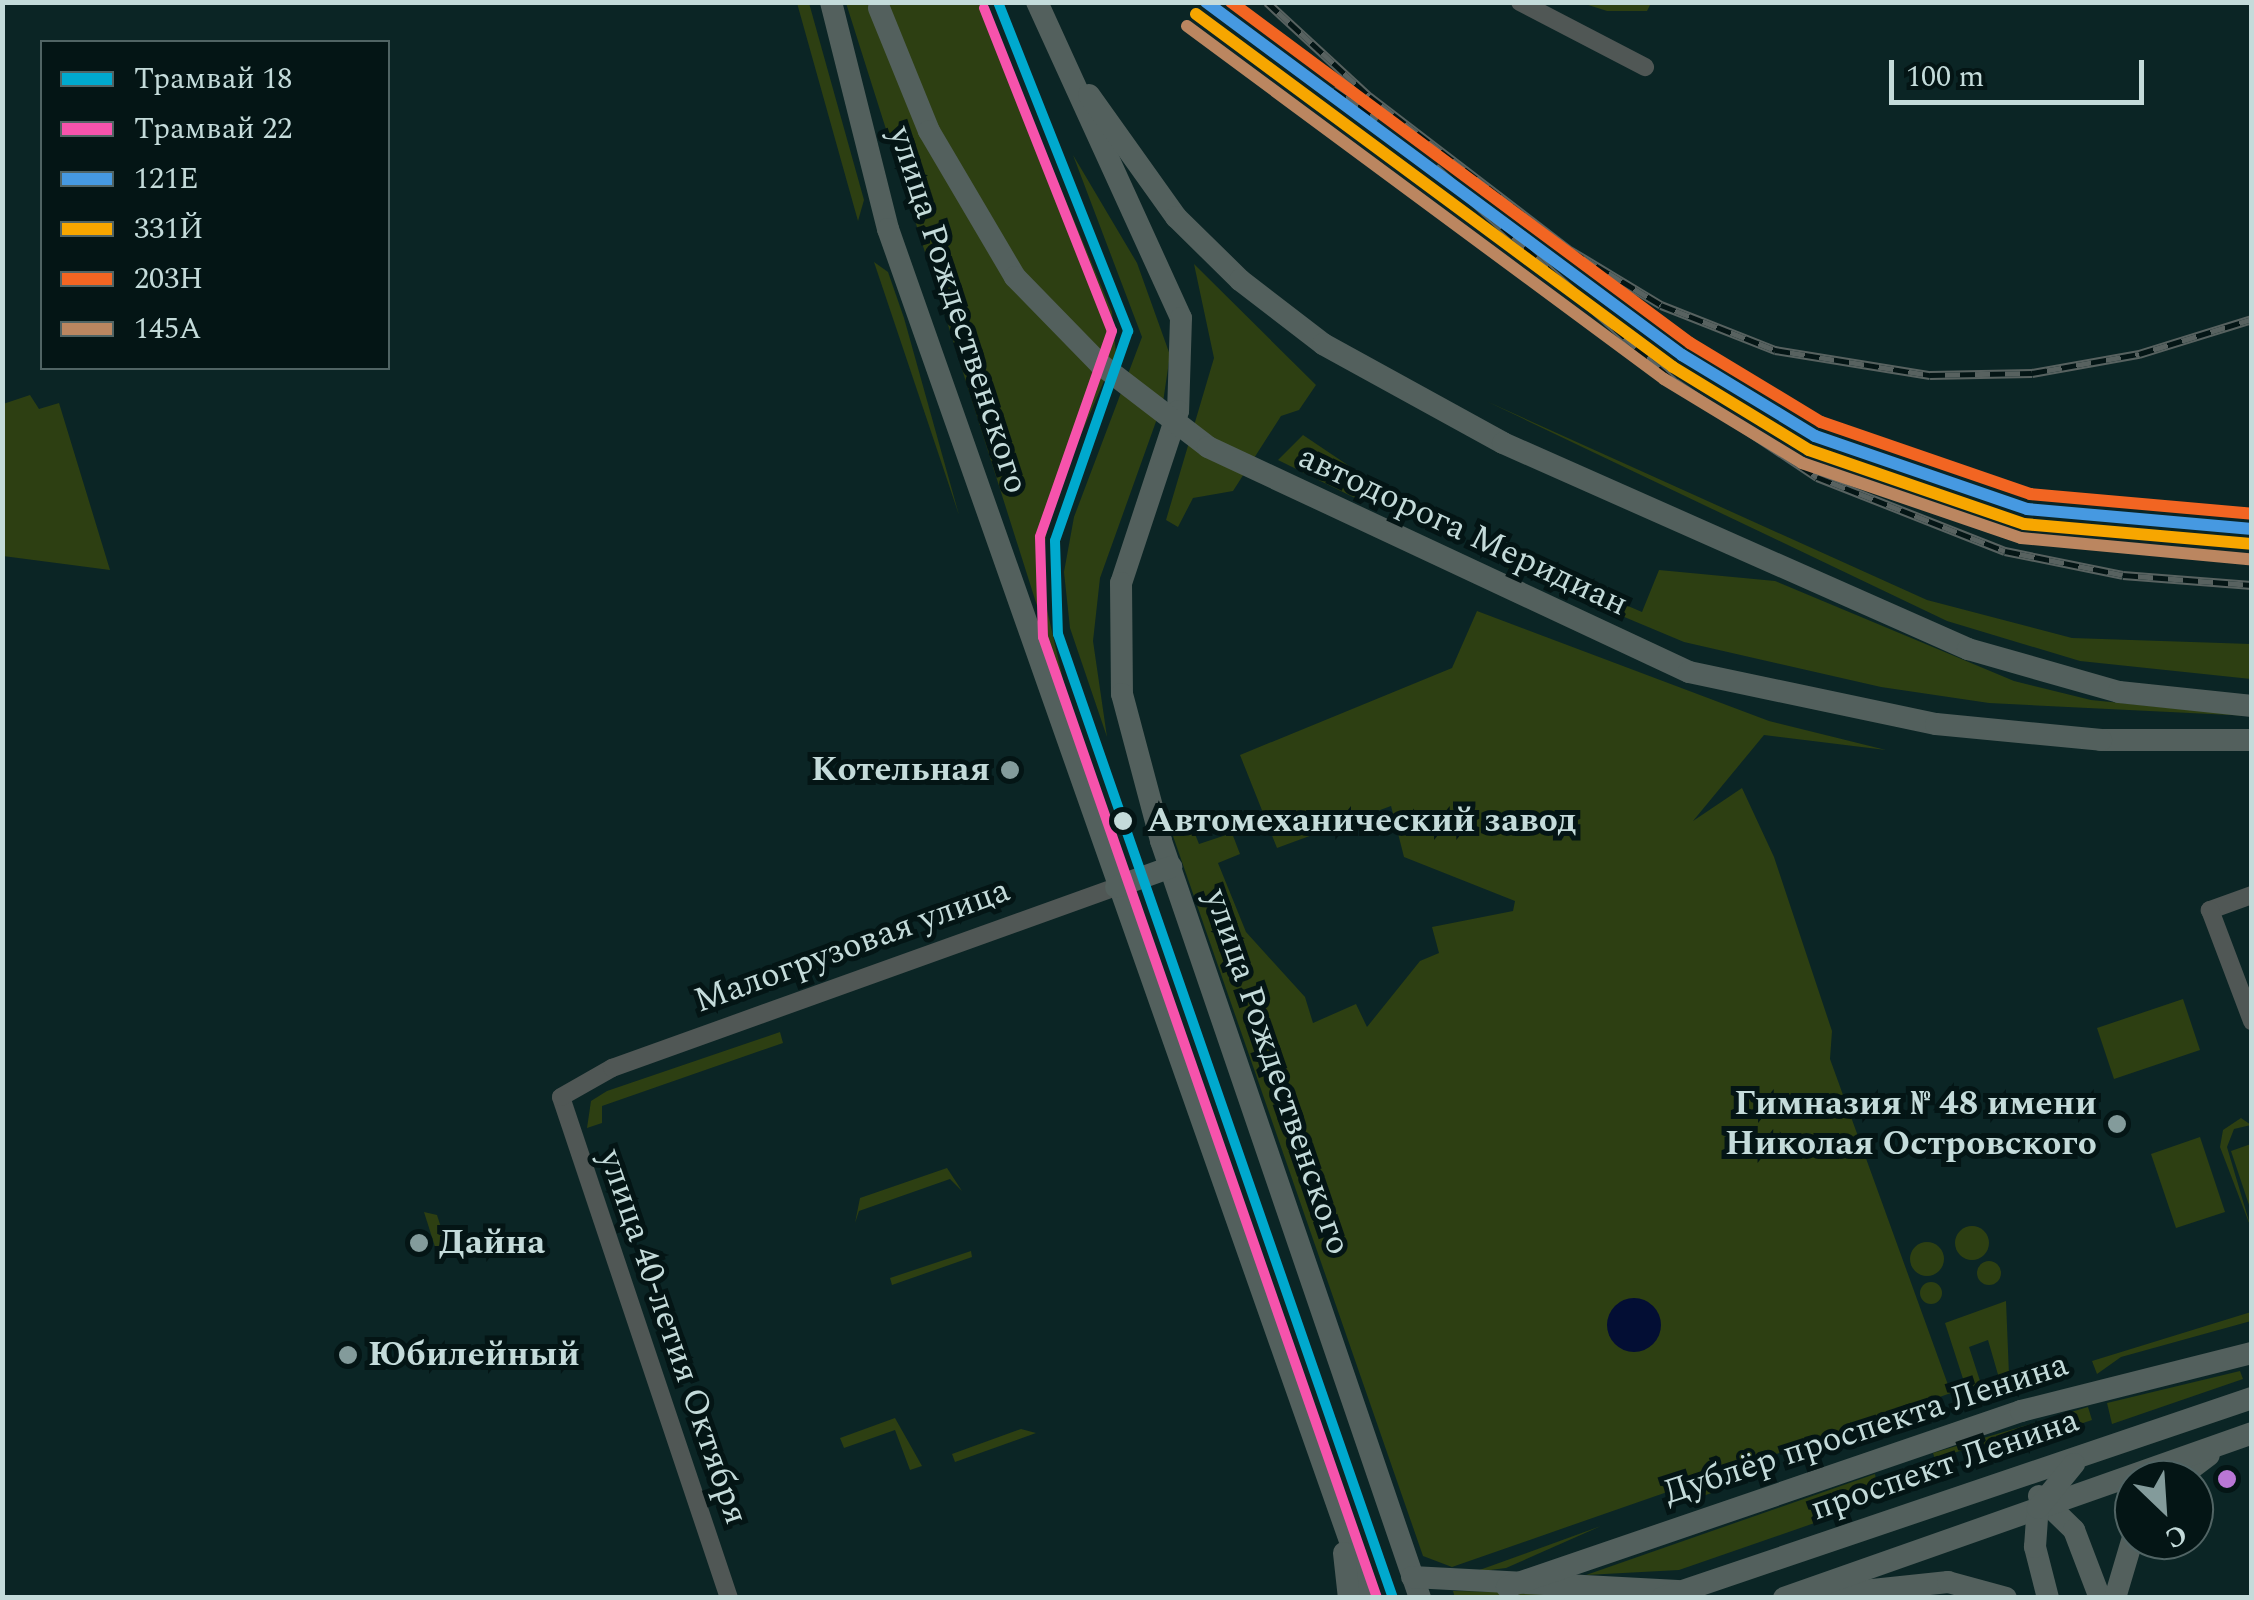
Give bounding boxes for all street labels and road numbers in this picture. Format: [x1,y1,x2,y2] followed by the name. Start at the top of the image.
[879,121,1037,499] street label: улица Рождественского
[1292,436,1634,626] street label: автодорога Меридиан
[688,869,1016,1023] street label: Малогрузовая улица
[1195,884,1359,1260] street label: улица Рождественского
[589,1144,757,1530] street label: улица 40-летия Октября
[1658,1344,2074,1514] street label: Дублёр проспекта Ленина
[1805,1399,2085,1531] street label: проспект Ленина

